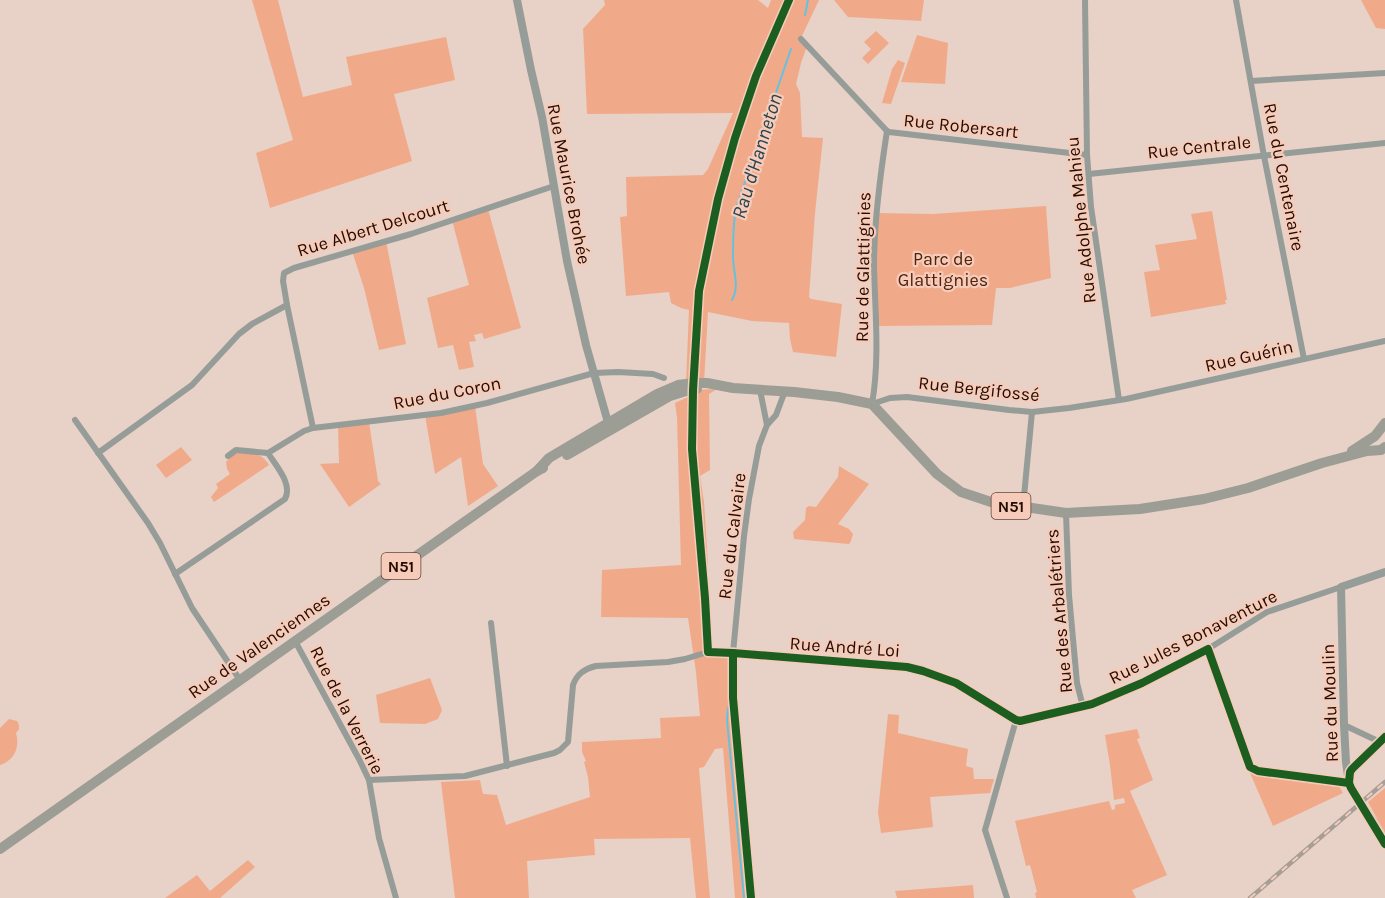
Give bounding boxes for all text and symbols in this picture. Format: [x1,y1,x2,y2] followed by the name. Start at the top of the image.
[727,90,787,222] water label: Rau d'Hanneton
[1259,101,1309,253] street label: Rue du Centenaire
[543,102,595,266] street label: Rue Maurice Brohée
[902,109,1020,143] street label: Rue Robersart
[1146,131,1252,163] street label: Rue Centrale
[1061,135,1101,305] street label: Rue Adolphe Mahieu
[851,192,875,342] street label: Rue de Glattignies
[294,194,452,262] street label: Rue Albert Delcourt
[898,248,988,291] park label: Parc de Glattignies
[1203,335,1295,377] street label: Rue Guérin
[391,372,503,414] street label: Rue du Coron
[917,372,1041,406] street label: Rue Bergifossé
[713,471,751,601] street label: Rue du Calvaire
[992,493,1030,519] road number: N51
[1041,528,1077,694] street label: Rue des Arbalétriers
[382,553,420,579] road number: N51
[1105,585,1281,689] street label: Rue Jules Bonaventure
[184,589,334,703] street label: Rue de Valenciennes
[789,632,901,662] street label: Rue André Loi
[305,642,389,778] street label: Rue de la Verrerie
[1317,643,1343,763] street label: Rue du Moulin

